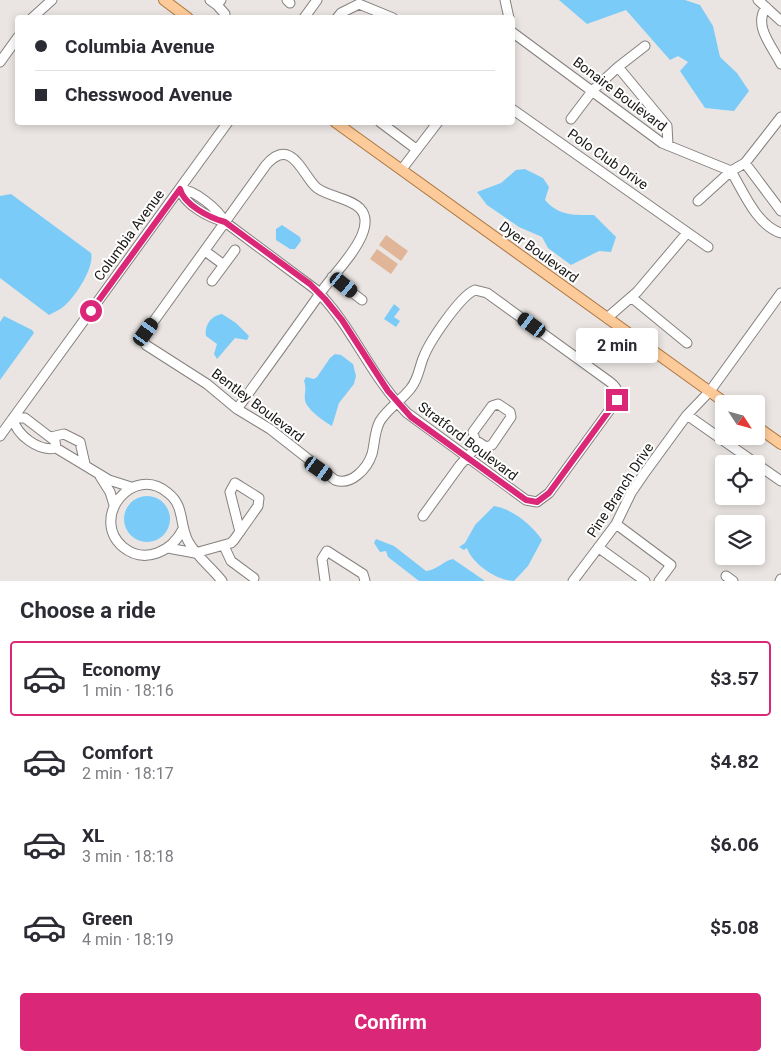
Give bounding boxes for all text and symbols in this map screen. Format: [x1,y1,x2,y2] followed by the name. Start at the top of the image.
[65,35,215,58] text: Columbia Avenue
[570,54,670,134] street label: Bonaire Boulevard
[65,83,232,106] text: Chesswood Avenue
[565,125,651,193] street label: Polo Club Drive
[91,186,167,284] street label: Columbia Avenue
[497,218,581,286] street label: Dyer Boulevard
[327,270,360,300] car
[80,300,102,322] route start
[515,310,548,340] car
[131,315,160,349] car
[576,328,658,362] callout: 2 min
[597,336,637,355] text: 2 min
[209,365,307,445] street label: Bentley Boulevard
[606,389,628,411] route end
[715,395,765,445] north arrow
[715,395,765,565] map controls
[415,398,521,484] street label: Stratford Boulevard
[584,440,656,540] street label: Pine Branch Drive
[302,454,335,484] car
[715,455,765,505] button: locate
[715,515,765,565] button: layers
[20,598,156,623] text: Choose a ride
[22,656,67,701] icon: car
[82,658,161,681] text: Economy
[710,667,759,690] text: $3.57
[82,681,174,700] text: 1 min · 18:16
[22,739,67,784] icon: car
[82,741,153,764] text: Comfort
[710,750,759,773] text: $4.82
[82,764,174,783] text: 2 min · 18:17
[22,822,67,867] icon: car
[82,824,104,847] text: XL
[710,833,759,856] text: $6.06
[82,847,174,866] text: 3 min · 18:18
[22,905,67,950] icon: car
[82,907,133,930] text: Green
[710,916,759,939] text: $5.08
[82,930,174,949] text: 4 min · 18:19
[20,993,761,1051] button: Confirm

